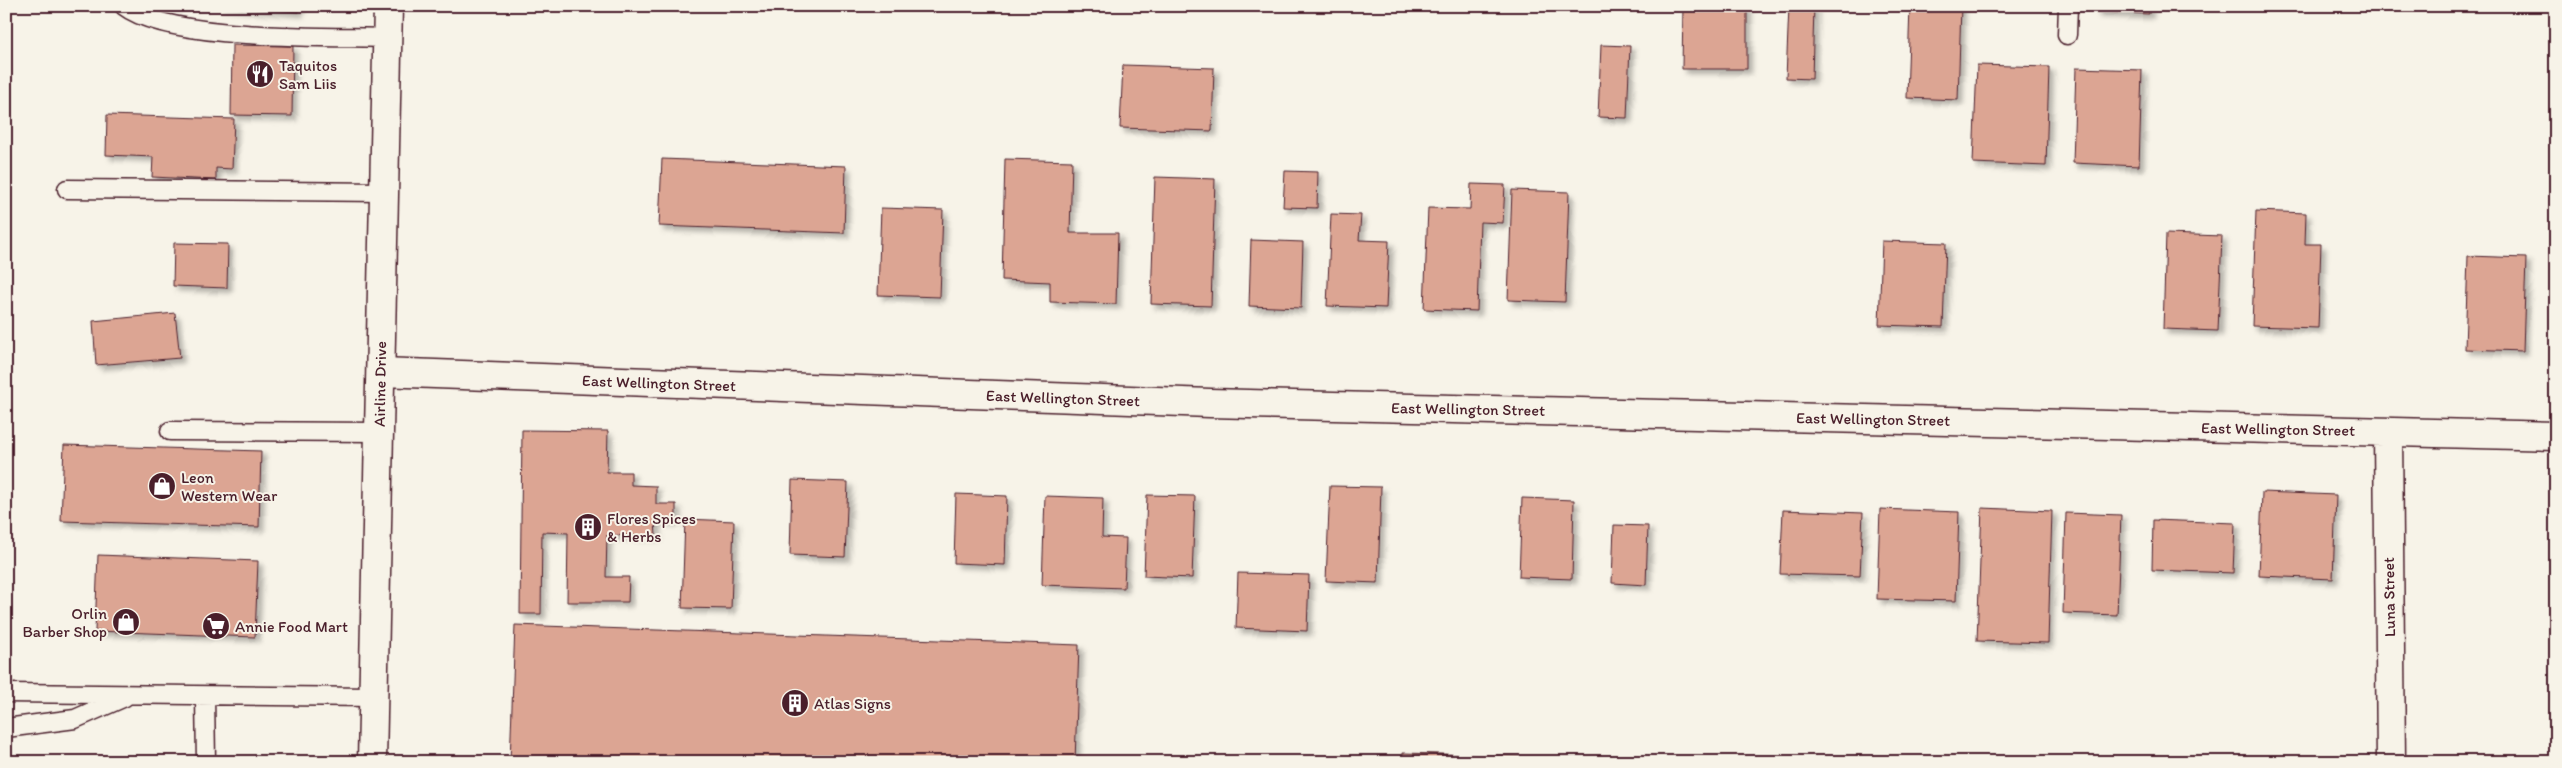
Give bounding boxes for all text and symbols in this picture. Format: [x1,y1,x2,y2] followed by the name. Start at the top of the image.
[279,56,337,93] place label: Taquitos Sam Liis
[245,59,275,89] restaurant icon: Taquitos Sam Liis
[370,341,390,427] street label: Airline Drive
[582,371,736,395] street label: East Wellington Street
[986,386,1140,410] street label: East Wellington Street
[1391,398,1545,420] street label: East Wellington Street
[1796,408,1950,430] street label: East Wellington Street
[2201,418,2355,440] street label: East Wellington Street
[181,468,277,505] place label: Leon Western Wear
[147,471,177,501] shop icon: Leon Western Wear
[607,509,696,546] place label: Flores Spices & Herbs
[573,512,603,542] building icon: Flores Spices & Herbs
[2379,557,2399,637] street label: Luna Street
[22,604,107,641] place label: Orlin Barber Shop
[111,607,141,637] shop icon: Orlin Barber Shop
[201,611,231,641] supermarket icon: Annie Food Mart
[235,617,348,636] place label: Annie Food Mart
[780,688,810,718] building icon: Atlas Signs
[814,694,891,713] place label: Atlas Signs

